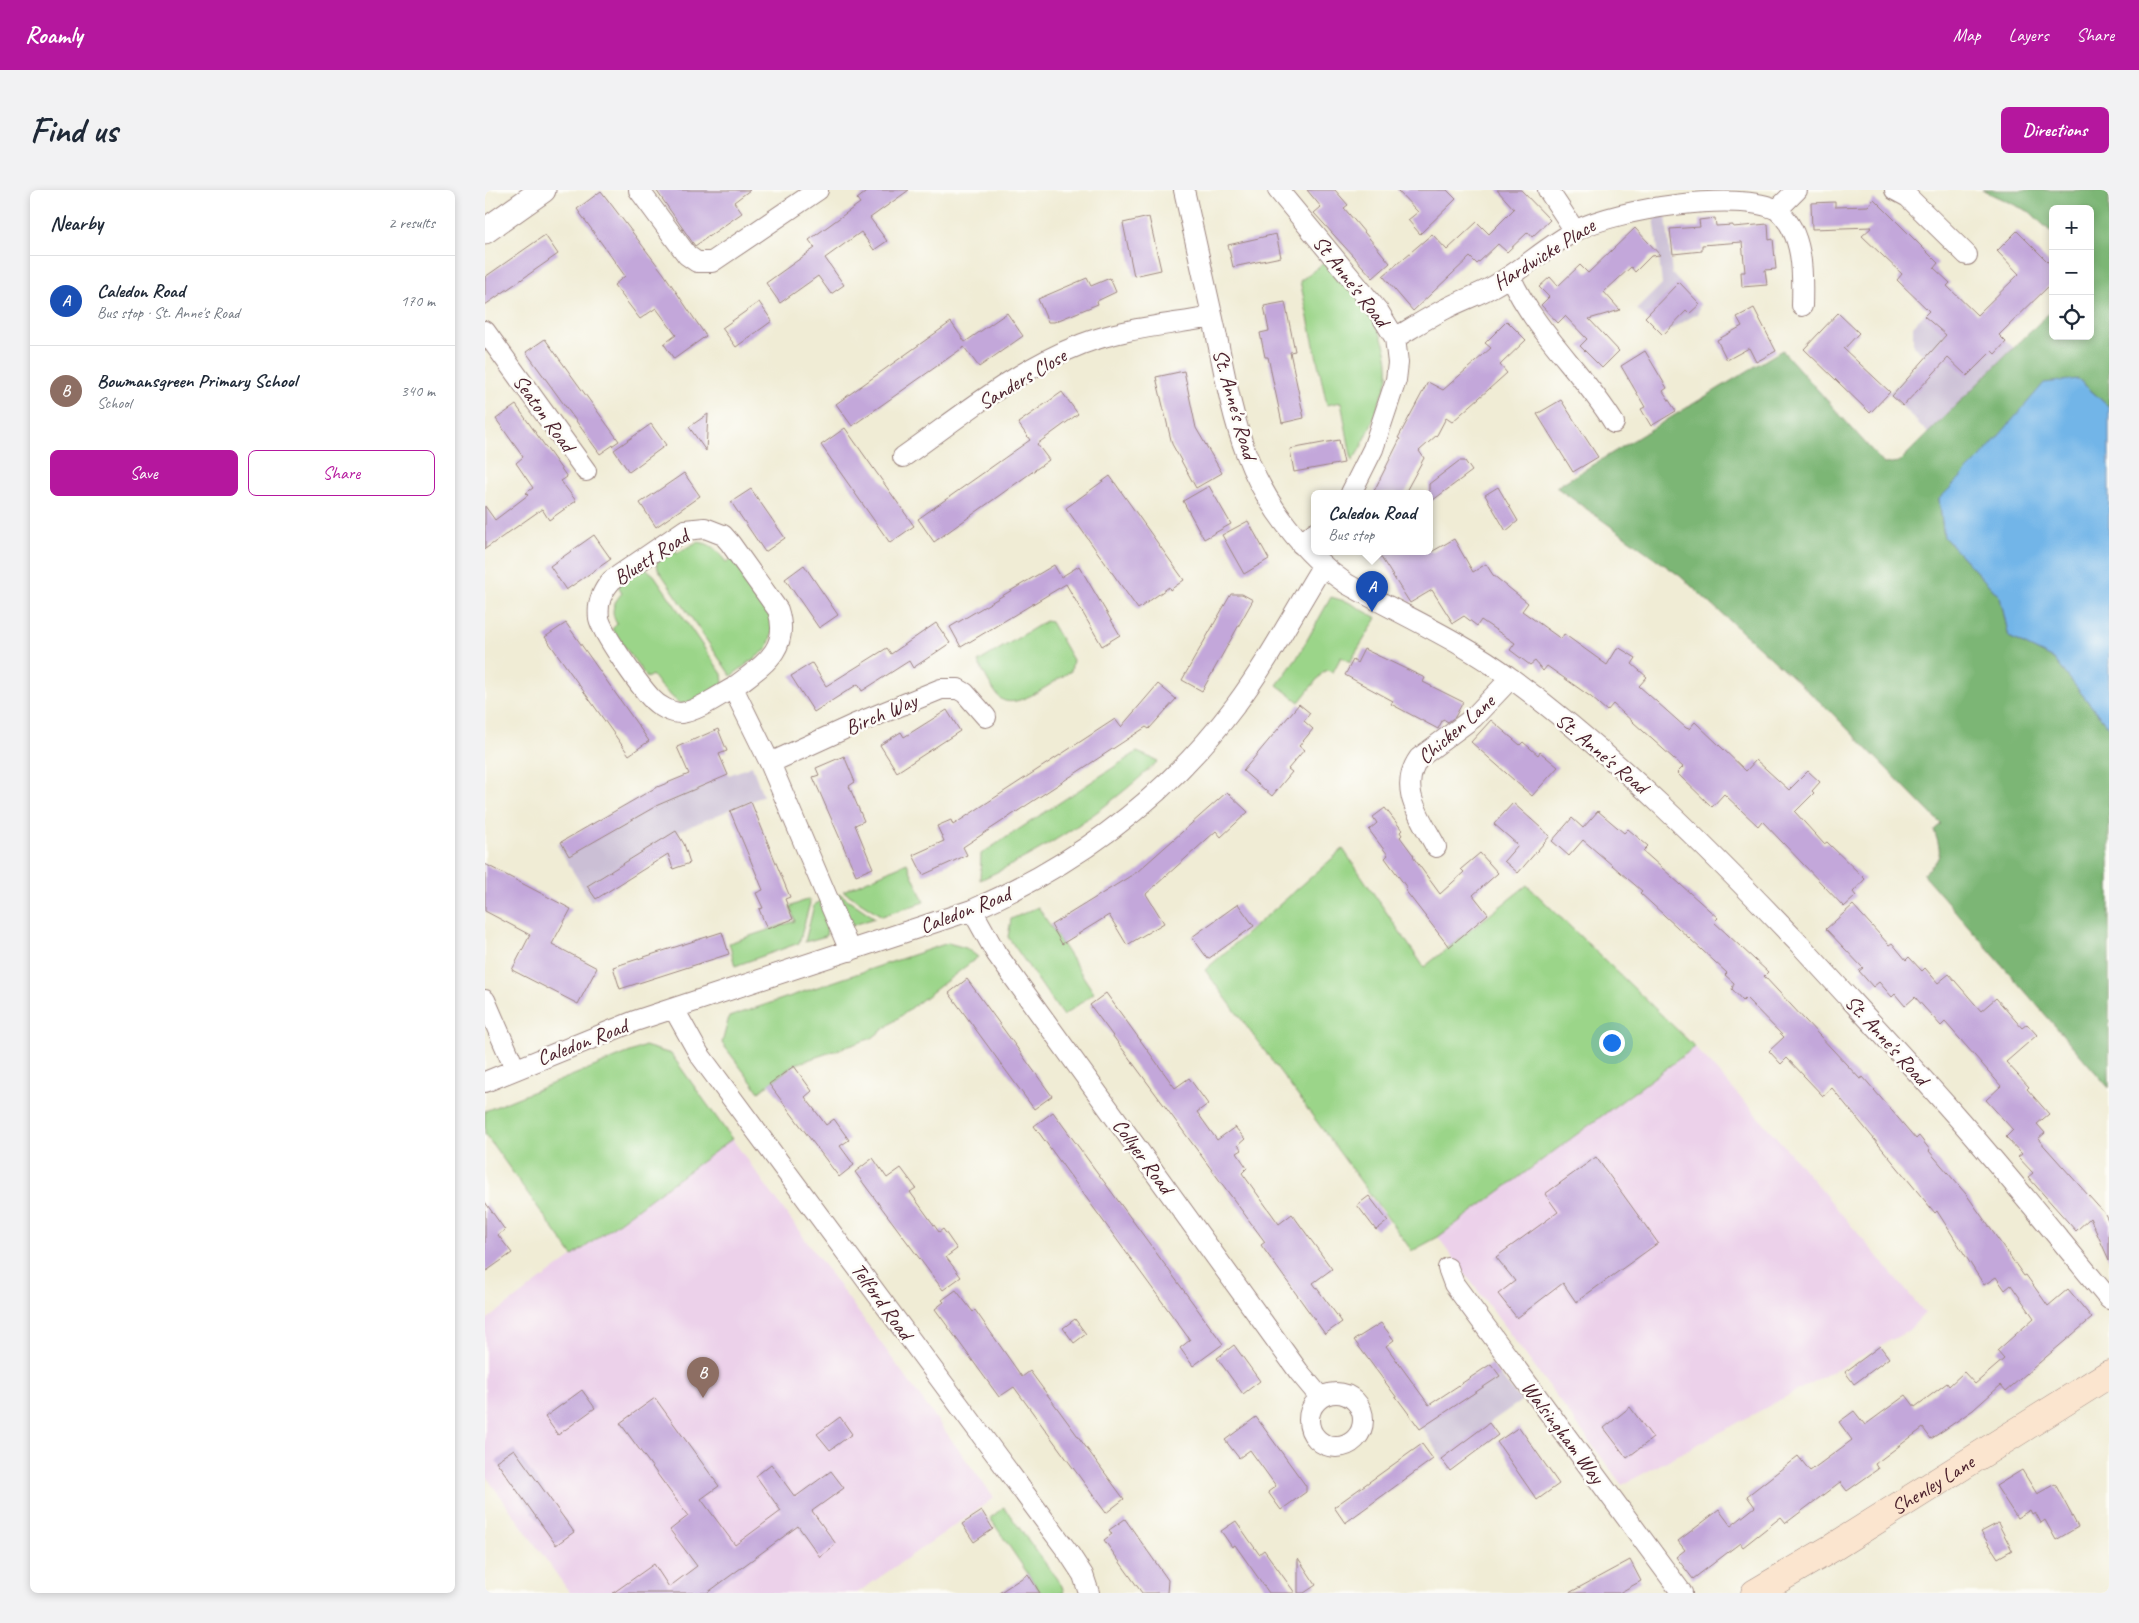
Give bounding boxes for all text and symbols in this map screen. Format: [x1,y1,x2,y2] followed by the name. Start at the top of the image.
[25,20,82,50] text: Roamly
[1953,24,1981,46] text: Map
[2009,24,2048,46] text: Layers
[2076,24,2114,46] text: Share
[2001,107,2109,153] button: Directions
[30,108,117,153] text: Find us
[2049,205,2094,340] map controls
[2049,205,2094,250] button: +
[50,210,103,236] text: Nearby
[1488,212,1601,296] street label: Hardwicke Place
[388,213,435,233] text: 2 results
[1307,230,1397,335] street label: St Anne's Road
[2049,250,2094,295] button: −
[97,279,185,303] text: Caledon Road
[62,291,70,311] text: A
[401,291,435,311] text: 170 m
[2049,295,2094,340] button: locate
[97,303,240,323] text: Bus stop · St. Anne's Road
[973,341,1073,415] street label: Sanders Close
[1207,346,1264,465] street label: St. Anne's Road
[97,369,297,393] text: Bowmansgreen Primary School
[507,369,582,459] street label: Seaton Road
[62,381,70,401] text: B
[401,381,435,401] text: 340 m
[97,393,131,413] text: School
[50,450,238,496] button: Save
[248,450,435,496] button: Share
[1311,490,1433,555] popup
[1328,501,1416,525] text: Caledon Road
[609,521,697,591] street label: Bluett Road
[1328,525,1374,545] text: Bus stop
[1356,571,1388,612] pin: A
[841,687,922,741] street label: Birch Way
[1412,687,1502,770] street label: Chicken Lane
[1550,707,1656,802] street label: St. Anne's Road
[916,880,1017,939] street label: Caledon Road
[1840,989,1937,1093] street label: St. Anne's Road
[533,1012,634,1071] street label: Caledon Road
[1599,1030,1625,1056] your location
[1107,1113,1181,1202] street label: Collyer Road
[845,1258,921,1348] street label: Telford Road
[687,1357,719,1398] pin: B
[1516,1376,1611,1490] street label: Walsingham Way
[1886,1448,1981,1521] street label: Shenley Lane

